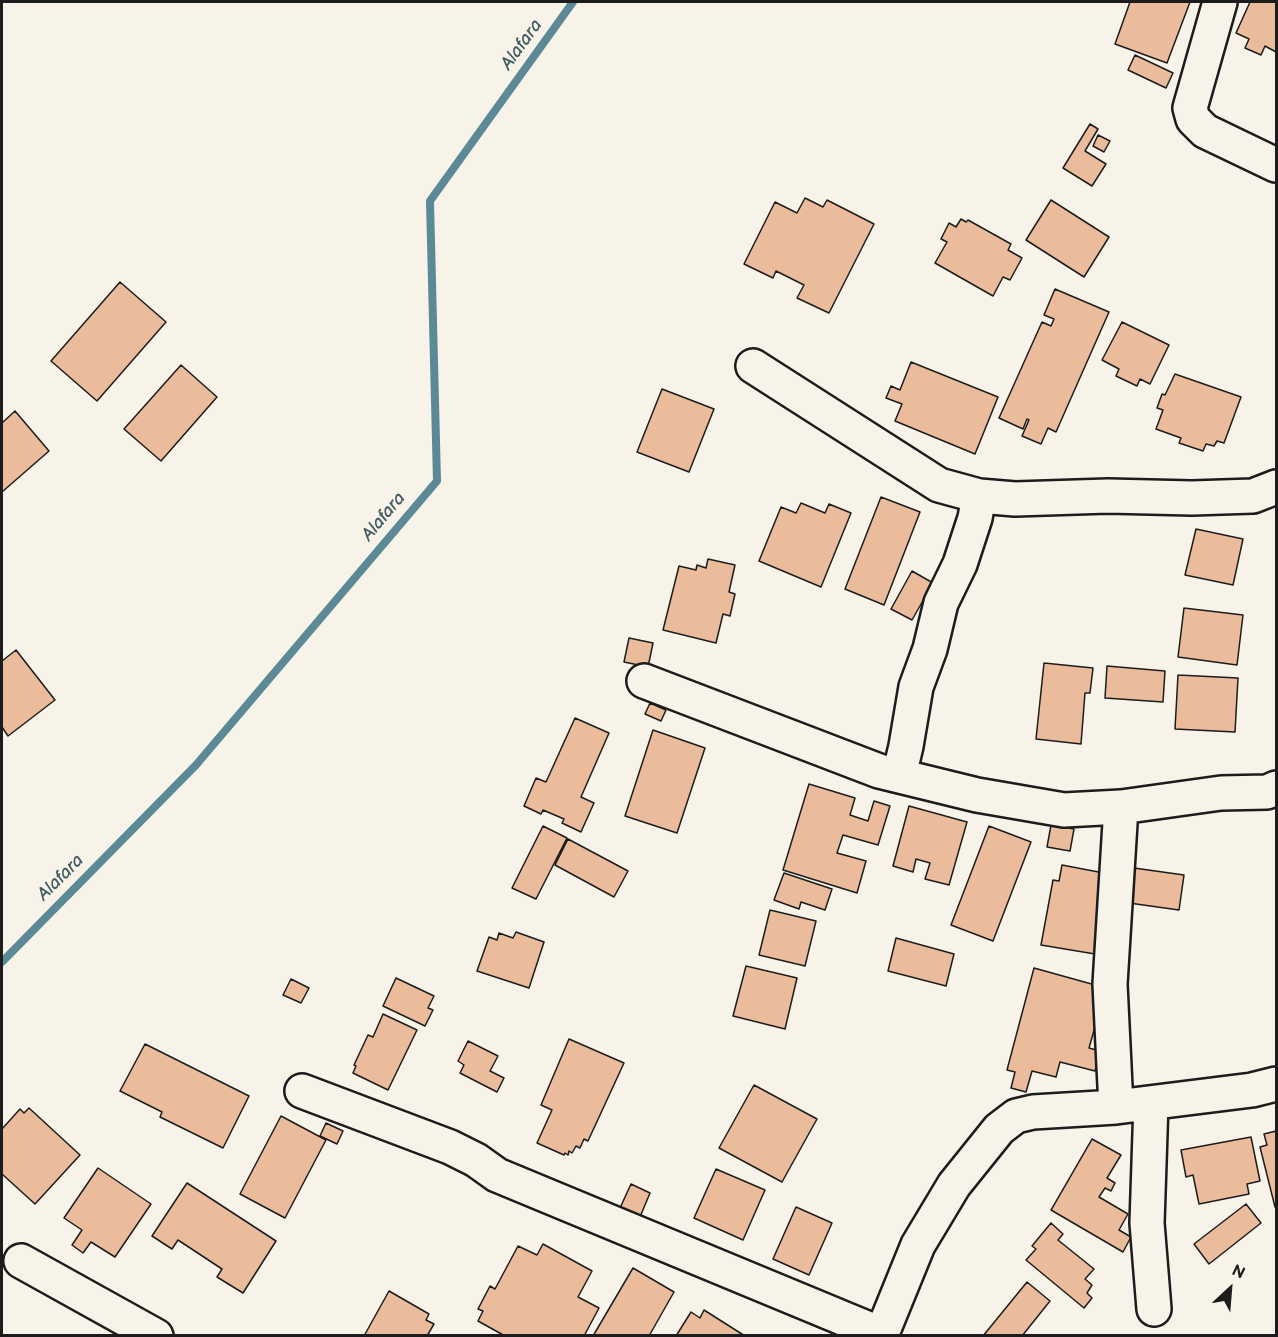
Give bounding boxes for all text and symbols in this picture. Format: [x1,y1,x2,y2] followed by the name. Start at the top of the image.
[497,16,547,74] water label: Alafara
[357,488,411,546] water label: Alafara
[33,850,89,906] water label: Alafara
[1200,1259,1260,1319] north arrow
[1229,1261,1248,1284] text: N

